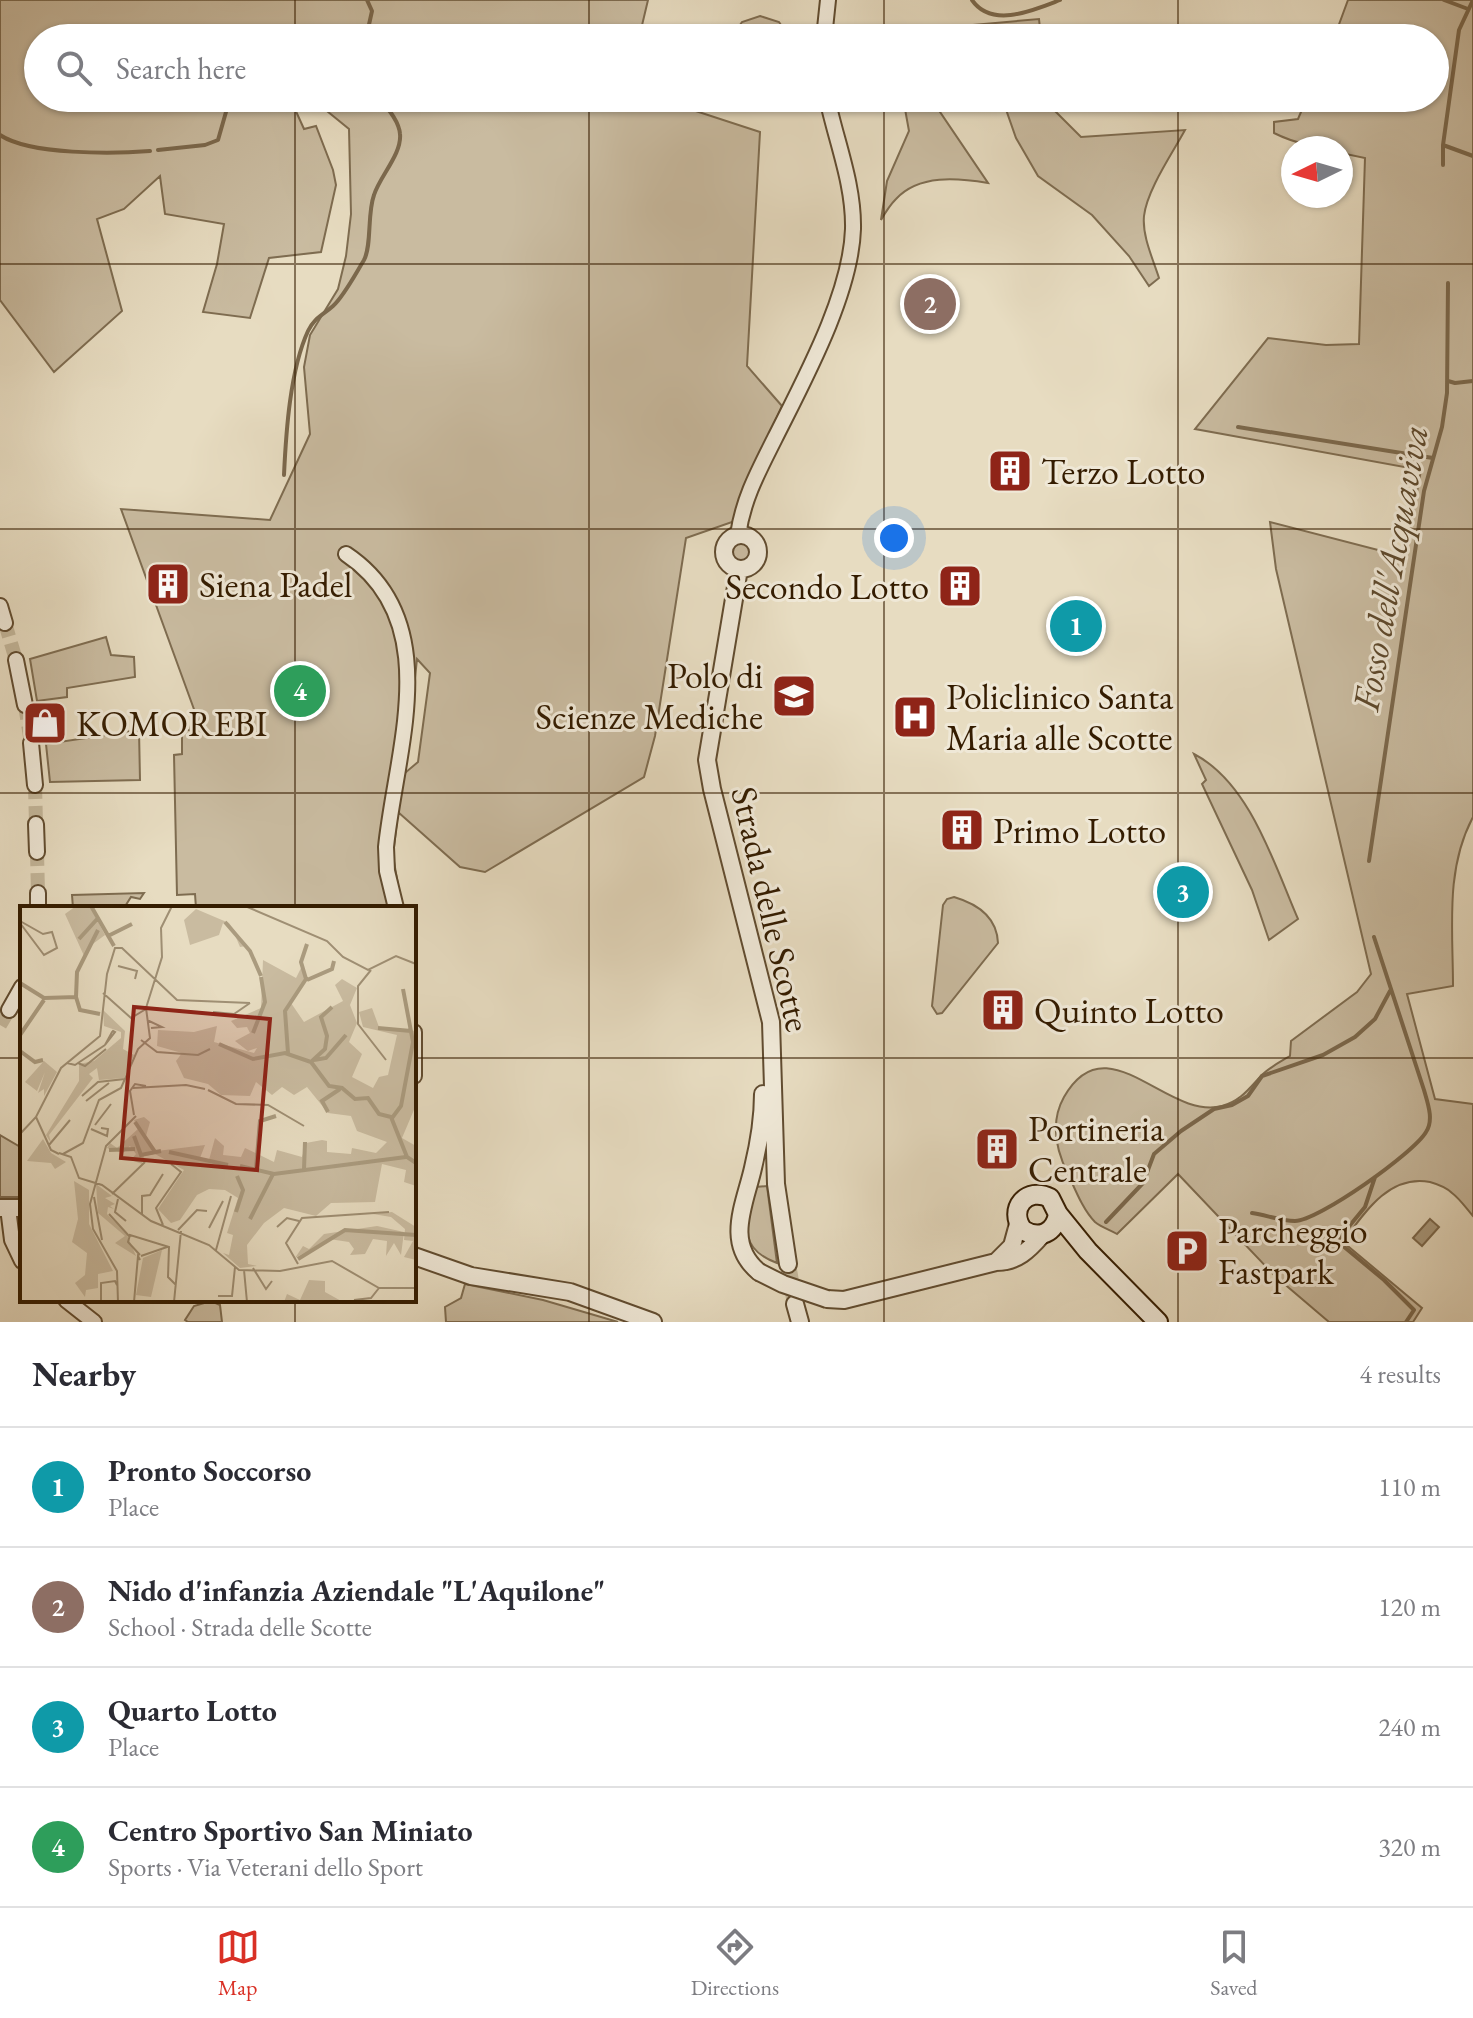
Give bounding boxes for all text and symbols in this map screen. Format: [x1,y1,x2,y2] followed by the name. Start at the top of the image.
[24,24,1449,112] search box
[52,46,96,90] icon: search
[116,49,246,88] text: Search here
[1281,136,1353,208] north arrow
[904,274,956,334] pin: 2
[1340,421,1439,716] water label: Fosso dell'Acquaviva
[986,447,1034,495] building icon: Terzo Lotto
[1041,448,1205,495] place label: Terzo Lotto
[874,518,914,558] your location
[144,560,192,608] building icon: Siena Padel
[199,561,353,608] place label: Siena Padel
[936,562,984,610] building icon: Secondo Lotto
[725,563,929,610] place label: Secondo Lotto
[1050,596,1102,656] pin: 1
[535,652,763,740] place label: Polo di Scienze Mediche
[274,661,326,721] pin: 4
[770,672,818,720] school or university icon: Polo di Scienze Mediche
[946,673,1174,761] place label: Policlinico Santa Maria alle Scotte
[891,693,939,741] hospital icon: Policlinico Santa Maria alle Scotte
[21,699,69,747] shop icon: KOMOREBI
[76,700,267,747] place label: KOMOREBI
[720,782,823,1036] street label: Strada delle Scotte
[938,806,986,854] building icon: Primo Lotto
[993,807,1166,854] place label: Primo Lotto
[1157,862,1209,922] pin: 3
[20,906,416,1302] inset map
[979,986,1027,1034] building icon: Quinto Lotto
[1034,987,1224,1034] place label: Quinto Lotto
[1028,1105,1165,1193] place label: Portineria Centrale
[973,1125,1021,1173] building icon: Portineria Centrale
[1218,1207,1368,1295] place label: Parcheggio Fastpark
[1163,1227,1211,1275] parking icon: Parcheggio Fastpark
[32,1352,136,1396] text: Nearby
[1360,1357,1441,1391] text: 4 results
[108,1451,311,1490] text: Pronto Soccorso
[51,1470,65,1504] text: 1
[1378,1470,1441,1504] text: 110 m
[108,1490,159,1524] text: Place
[108,1571,605,1610] text: Nido d'infanzia Aziendale "L'Aquilone"
[51,1590,65,1624] text: 2
[1378,1590,1441,1624] text: 120 m
[108,1610,372,1644] text: School · Strada delle Scotte
[108,1691,277,1730] text: Quarto Lotto
[51,1710,65,1744] text: 3
[1378,1710,1441,1744] text: 240 m
[108,1730,159,1764] text: Place
[108,1811,473,1850] text: Centro Sportivo San Miniato
[51,1830,65,1864] text: 4
[1378,1830,1441,1864] text: 320 m
[108,1850,423,1884] text: Sports · Via Veterani dello Sport
[216,1925,260,2002] tab: Map
[691,1925,779,2002] tab: Directions
[1210,1925,1257,2002] tab: Saved

